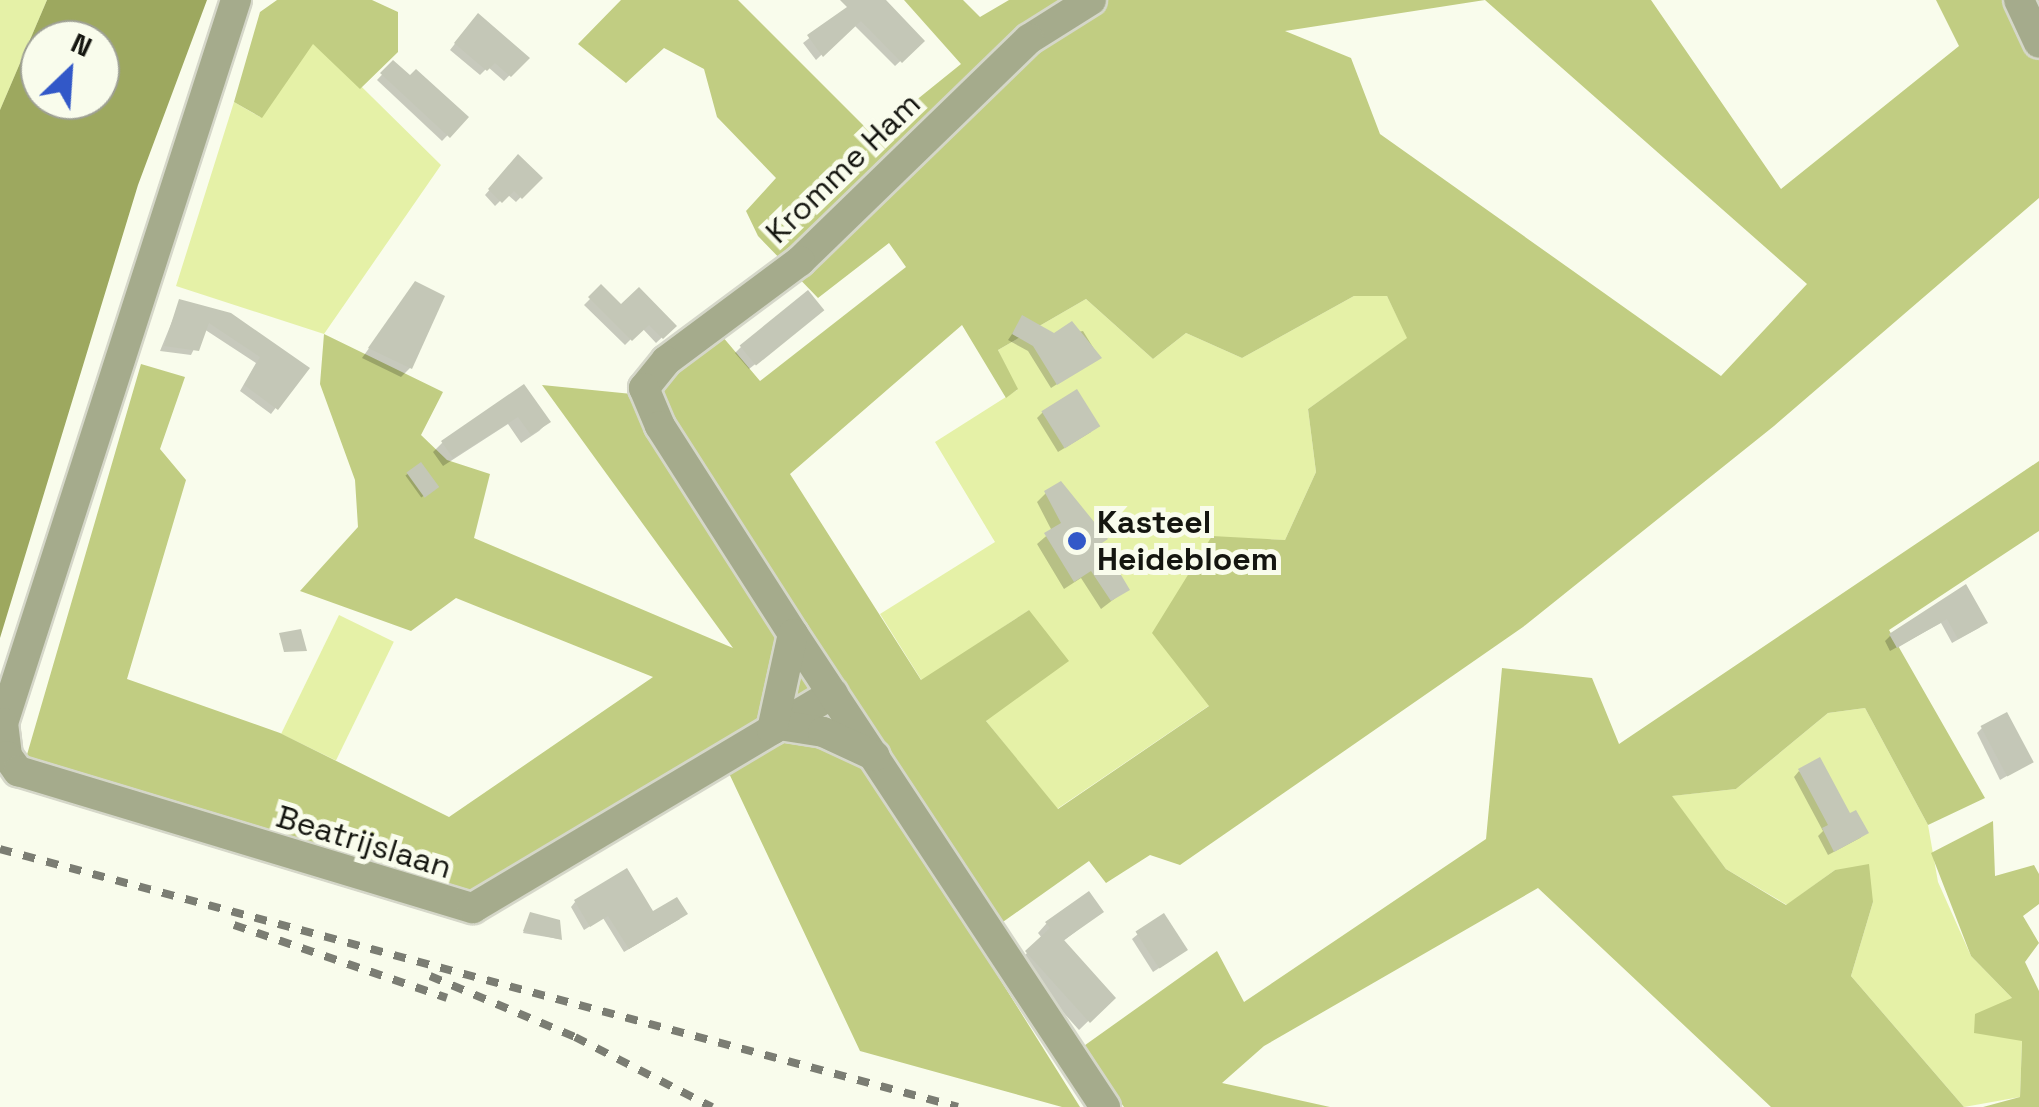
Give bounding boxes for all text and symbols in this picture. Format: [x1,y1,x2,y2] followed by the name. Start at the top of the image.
[20,20,120,120] north arrow
[66,24,98,65] text: N
[758,85,928,251] street label: Kromme Ham
[1097,504,1278,579] place label: Kasteel Heidebloem
[1066,530,1088,552] marker: Kasteel Heidebloem
[272,797,456,887] street label: Beatrijslaan

